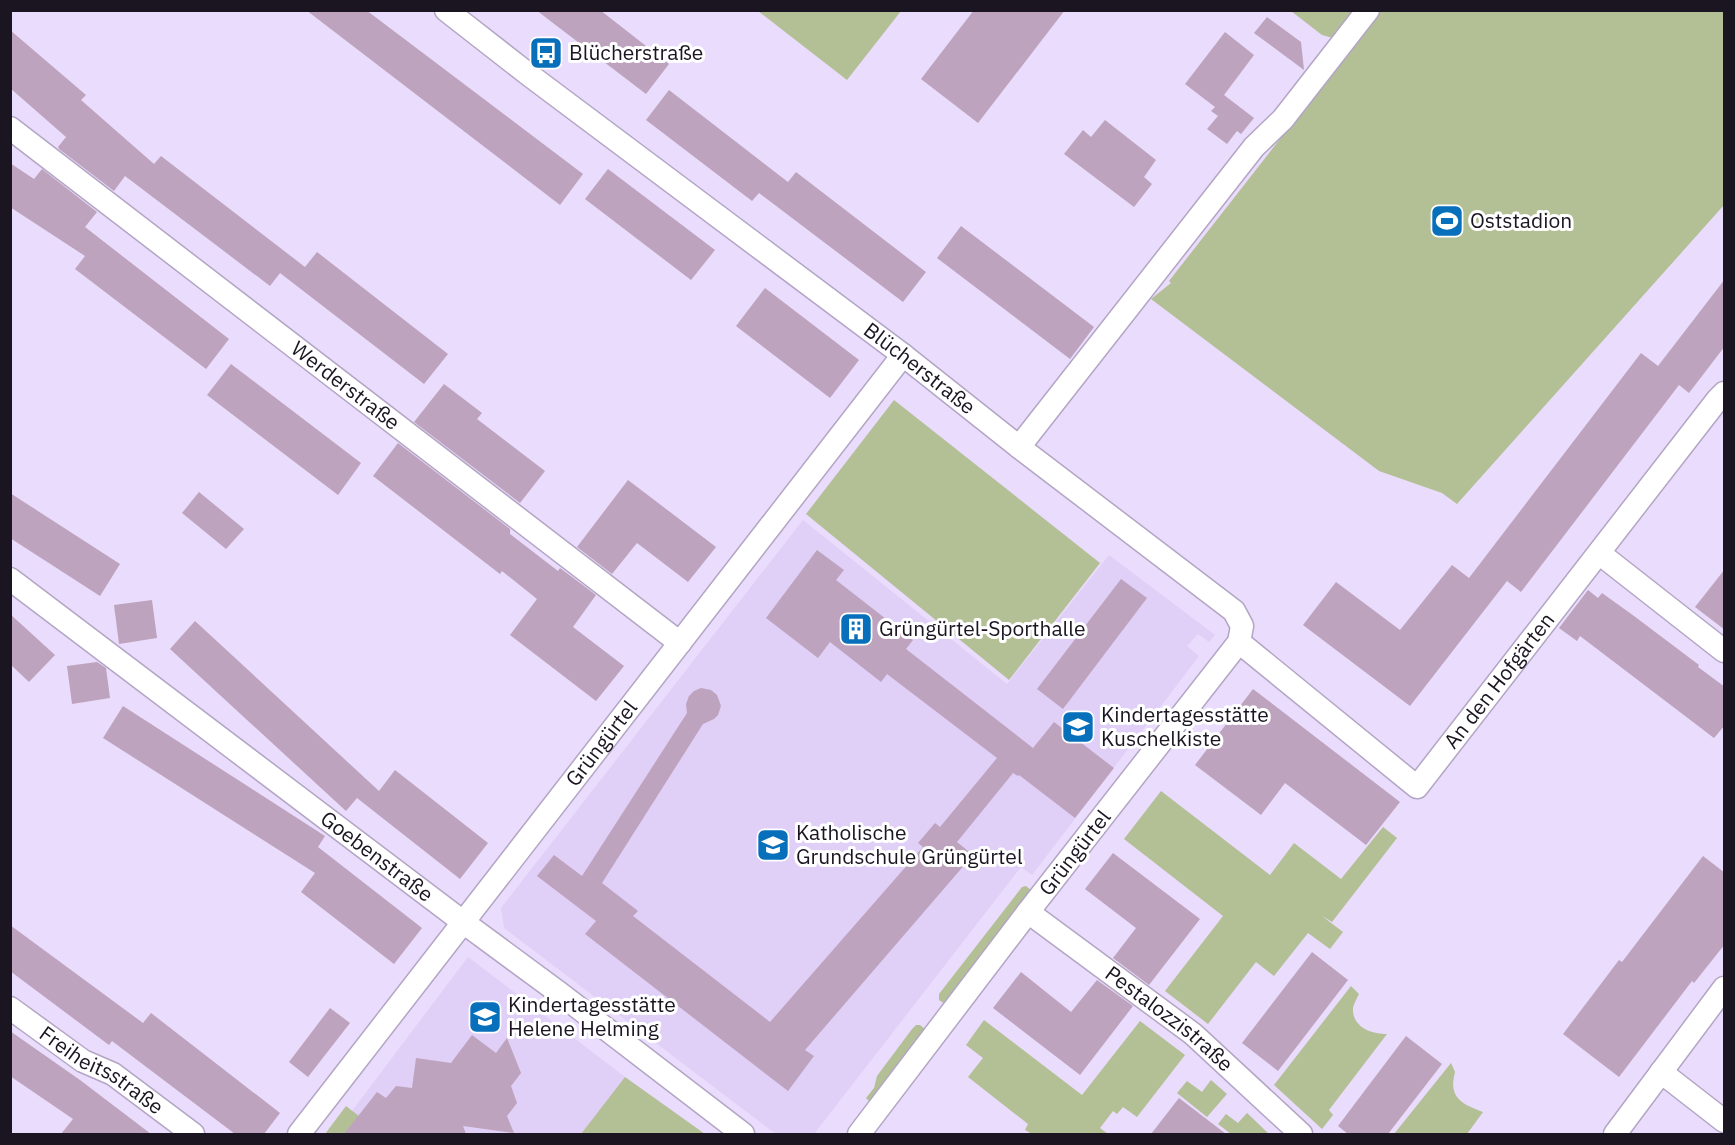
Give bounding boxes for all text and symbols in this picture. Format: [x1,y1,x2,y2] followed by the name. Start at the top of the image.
[528,35,564,71] bus stop icon: Blücherstraße
[569,38,703,66] place label: Blücherstraße
[1429,203,1465,239] sports icon: Oststadion
[1470,206,1572,234] place label: Oststadion
[859,316,982,420] street label: Blücherstraße
[286,334,406,436] street label: Werderstraße
[1437,606,1560,754] street label: An den Hofgärten
[838,611,874,647] building icon: Grüngürtel-Sporthalle
[879,614,1085,642] place label: Grüngürtel-Sporthalle
[559,694,643,792] street label: Grüngürtel
[1101,700,1269,752] place label: Kindertagesstätte Kuschelkiste
[1060,709,1096,745] school or university icon: Kindertagesstätte Kuschelkiste
[315,804,440,908] street label: Goebenstraße
[1032,804,1117,901] street label: Grüngürtel
[796,818,1023,870] place label: Katholische Grundschule Grüngürtel
[755,827,791,863] school or university icon: Katholische Grundschule Grüngürtel
[1100,959,1240,1077] street label: Pestalozzistraße
[508,990,676,1042] place label: Kindertagesstätte Helene Helming
[467,999,503,1035] school or university icon: Kindertagesstätte Helene Helming
[34,1019,170,1120] street label: Freiheitsstraße

